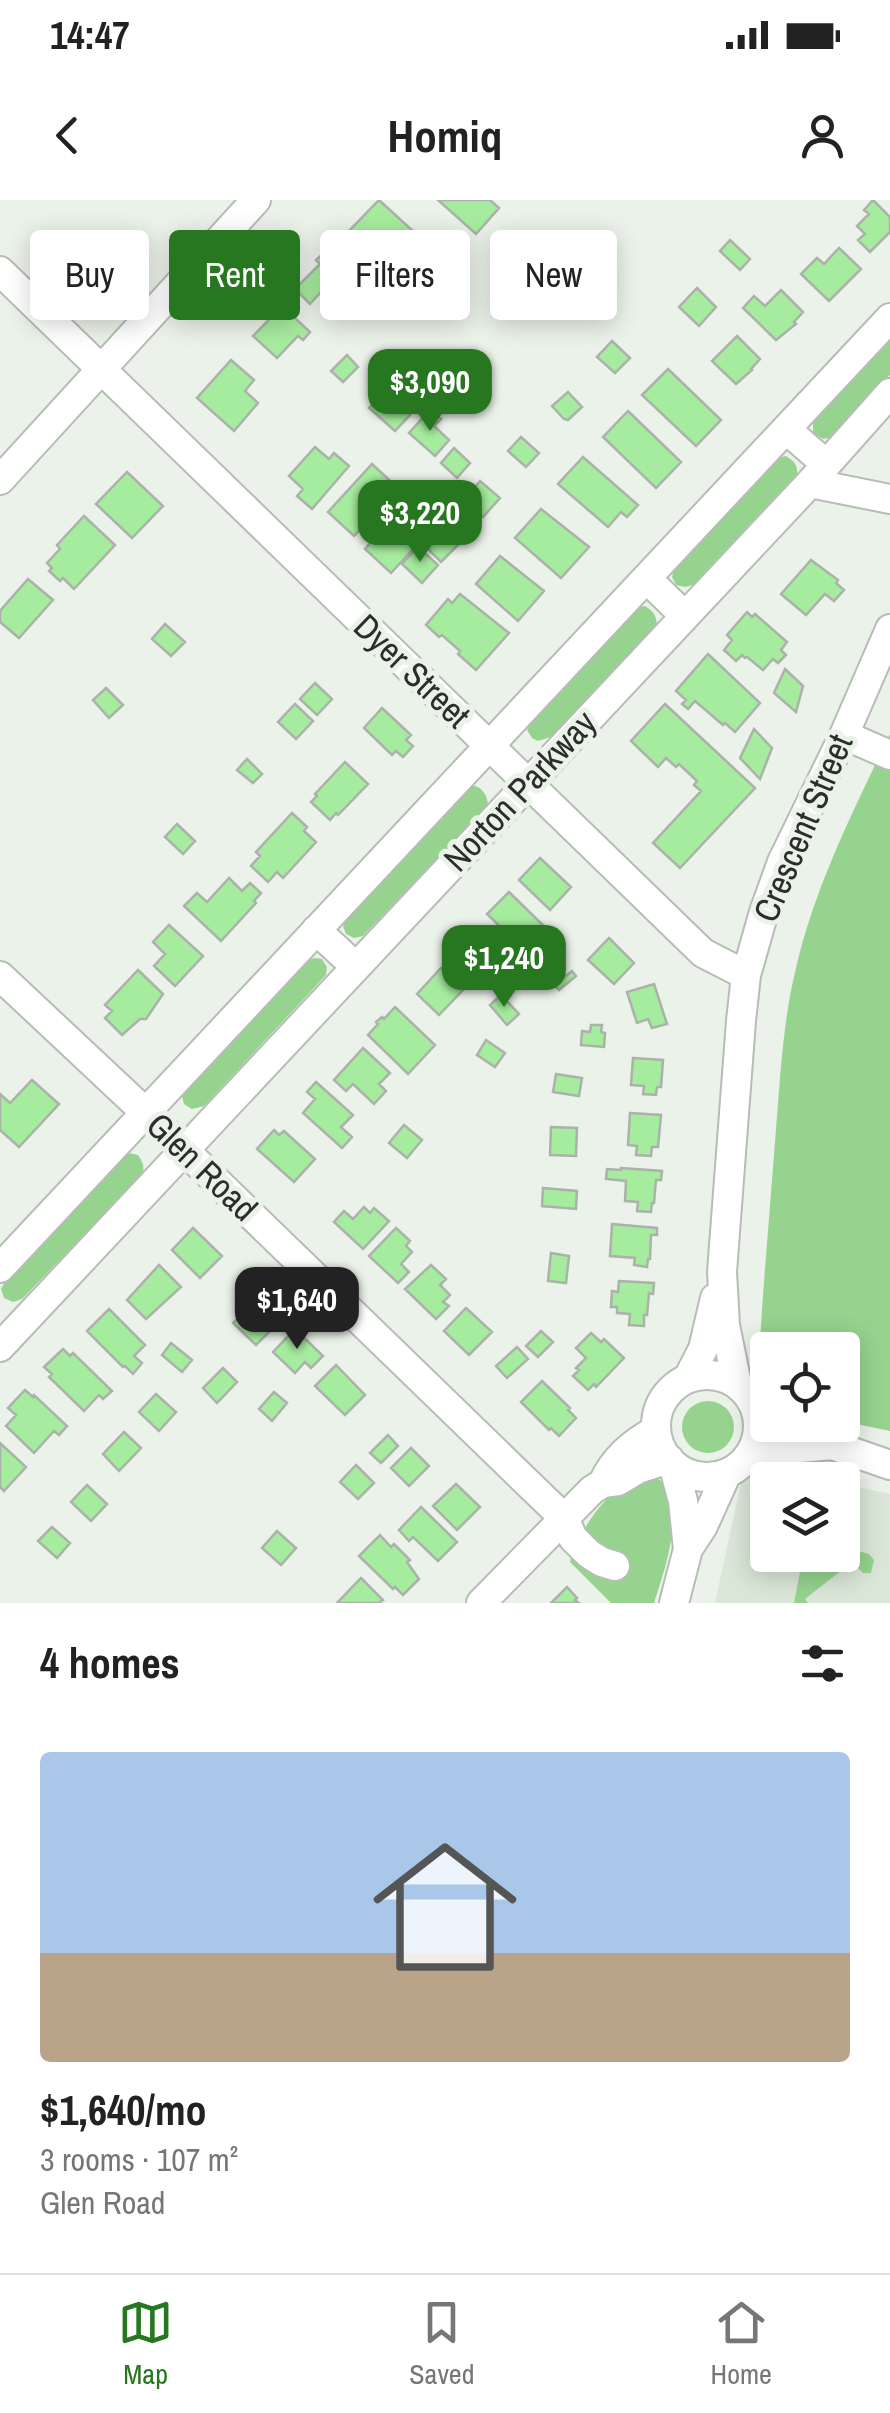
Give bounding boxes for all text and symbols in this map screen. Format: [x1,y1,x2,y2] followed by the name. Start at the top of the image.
[50,10,130,61] text: 14:47
[388,105,502,166] text: Homiq
[40,108,95,163] icon: back
[795,108,850,163] icon: person
[30,230,149,320] chip: Buy
[169,230,300,320] chip: Rent
[320,230,470,320] chip: Filters
[490,230,617,320] chip: New
[349,349,511,434] pin: $3,090
[390,360,470,403] text: $3,090
[339,480,501,565] pin: $3,220
[380,491,460,534] text: $3,220
[344,603,481,738] street label: Dyer Street
[433,700,607,881] street label: Norton Parkway
[742,727,863,929] street label: Crescent Street
[423,925,585,1010] pin: $1,240
[464,936,544,979] text: $1,240
[137,1102,268,1231] street label: Glen Road
[216,1267,378,1352] pin: $1,640
[257,1278,337,1321] text: $1,640
[750,1332,860,1572] map controls
[750,1332,860,1442] button: locate
[750,1462,860,1572] button: layers
[40,1635,180,1691] text: 4 homes
[795,1636,850,1691] icon: filters
[355,1817,535,1997] icon: home
[40,2082,207,2138] text: $1,640/mo
[40,2138,238,2181] text: 3 rooms · 107 m²
[40,2181,165,2224] text: Glen Road
[118,2295,173,2393] tab: Map
[409,2295,474,2393] tab: Saved
[711,2295,772,2393] tab: Home

